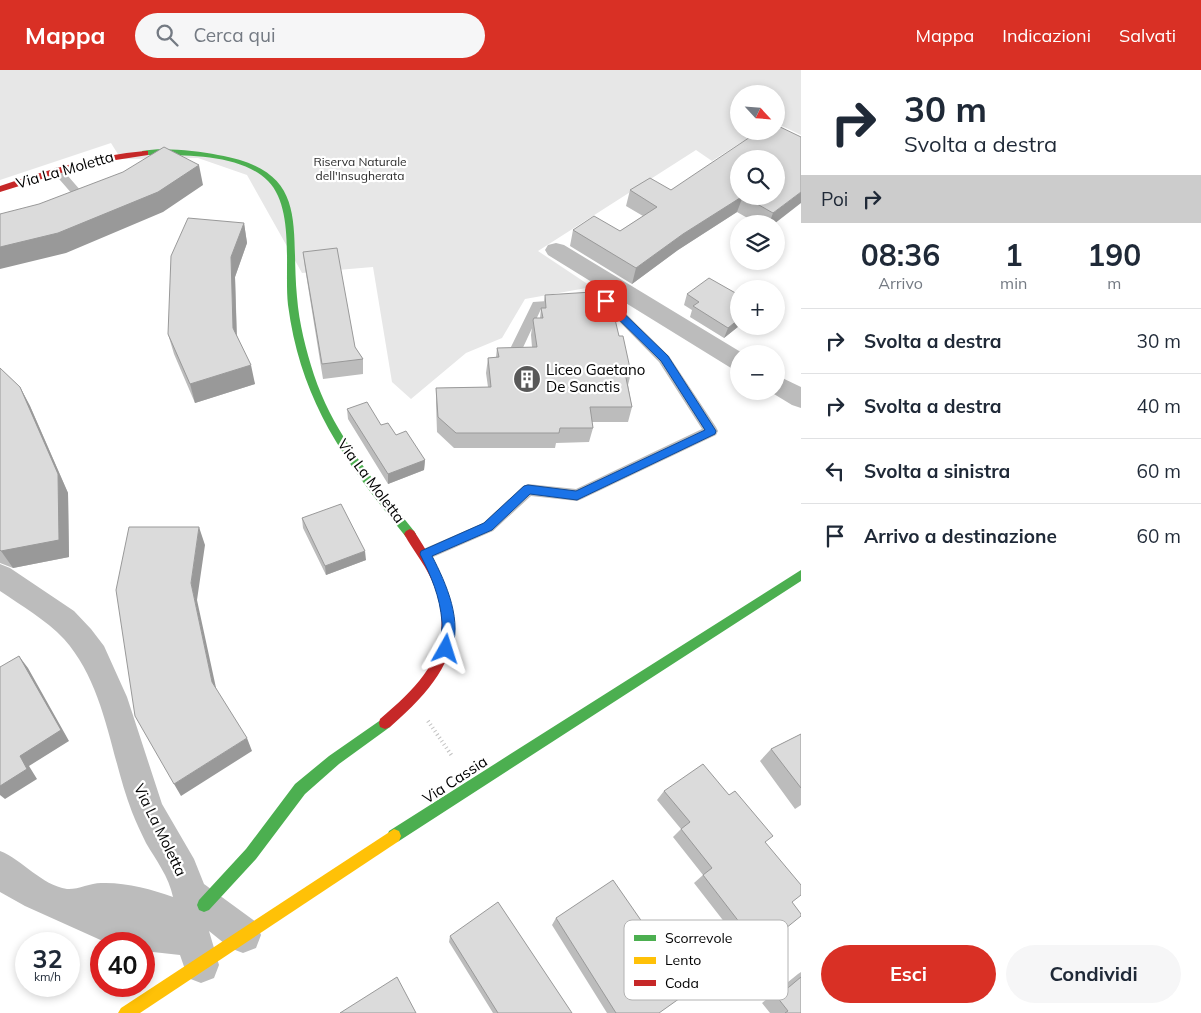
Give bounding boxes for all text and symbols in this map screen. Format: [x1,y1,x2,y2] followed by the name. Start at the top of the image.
[135,13,485,58] search box
[25,20,105,50] text: Mappa
[153,21,181,49] icon: search
[193,23,275,47] text: Cerca qui
[916,24,974,47] text: Mappa
[1002,24,1091,47] text: Indicazioni
[1119,24,1176,47] text: Salvati
[730,85,785,140] north arrow
[730,85,785,400] map controls
[904,87,987,131] text: 30 m
[821,90,886,155] icon: right
[904,130,1057,158] text: Svolta a destra
[14,147,116,193] street label: Via La Moletta
[730,150,785,205] button: search
[313,154,407,183] park label: Riserva Naturale dell'Insugherata
[858,185,886,213] icon: right
[821,187,848,211] text: Poi
[730,215,785,270] button: layers
[861,236,940,274] text: 08:36
[1005,236,1023,274] text: 1
[1087,236,1141,274] text: 190
[878,273,923,293] text: Arrivo
[1000,273,1027,293] text: min
[1107,273,1121,293] text: m
[585,280,627,322] pin
[730,280,785,335] button: +
[592,287,620,315] icon: arrive
[821,327,849,355] icon: right
[864,329,1002,353] text: Svolta a destra
[1137,329,1181,353] text: 30 m
[730,345,785,400] button: −
[546,360,645,396] place label: Liceo Gaetano De Sanctis
[512,364,542,394] building icon: Liceo Gaetano De Sanctis
[821,392,849,420] icon: right
[864,394,1002,418] text: Svolta a destra
[1137,394,1181,418] text: 40 m
[334,435,409,527] street label: Via La Moletta
[821,457,849,485] icon: left
[864,459,1010,483] text: Svolta a sinistra
[1137,459,1181,483] text: 60 m
[821,522,849,550] icon: arrive
[864,524,1057,548] text: Arrivo a destinazione
[1137,524,1181,548] text: 60 m
[419,622,471,674] position arrow
[419,752,491,808] street label: Via Cassia
[130,780,191,879] street label: Via La Moletta
[624,920,788,1000] legend
[665,929,732,947] text: Scorrevole
[90,932,155,997] speed limit sign: 40
[32,943,63,974] text: 32
[821,945,996,1003] button: Esci
[1006,945,1181,1003] button: Condividi
[665,951,701,969] text: Lento
[34,969,61,984] text: km/h
[665,974,699,992] text: Coda

